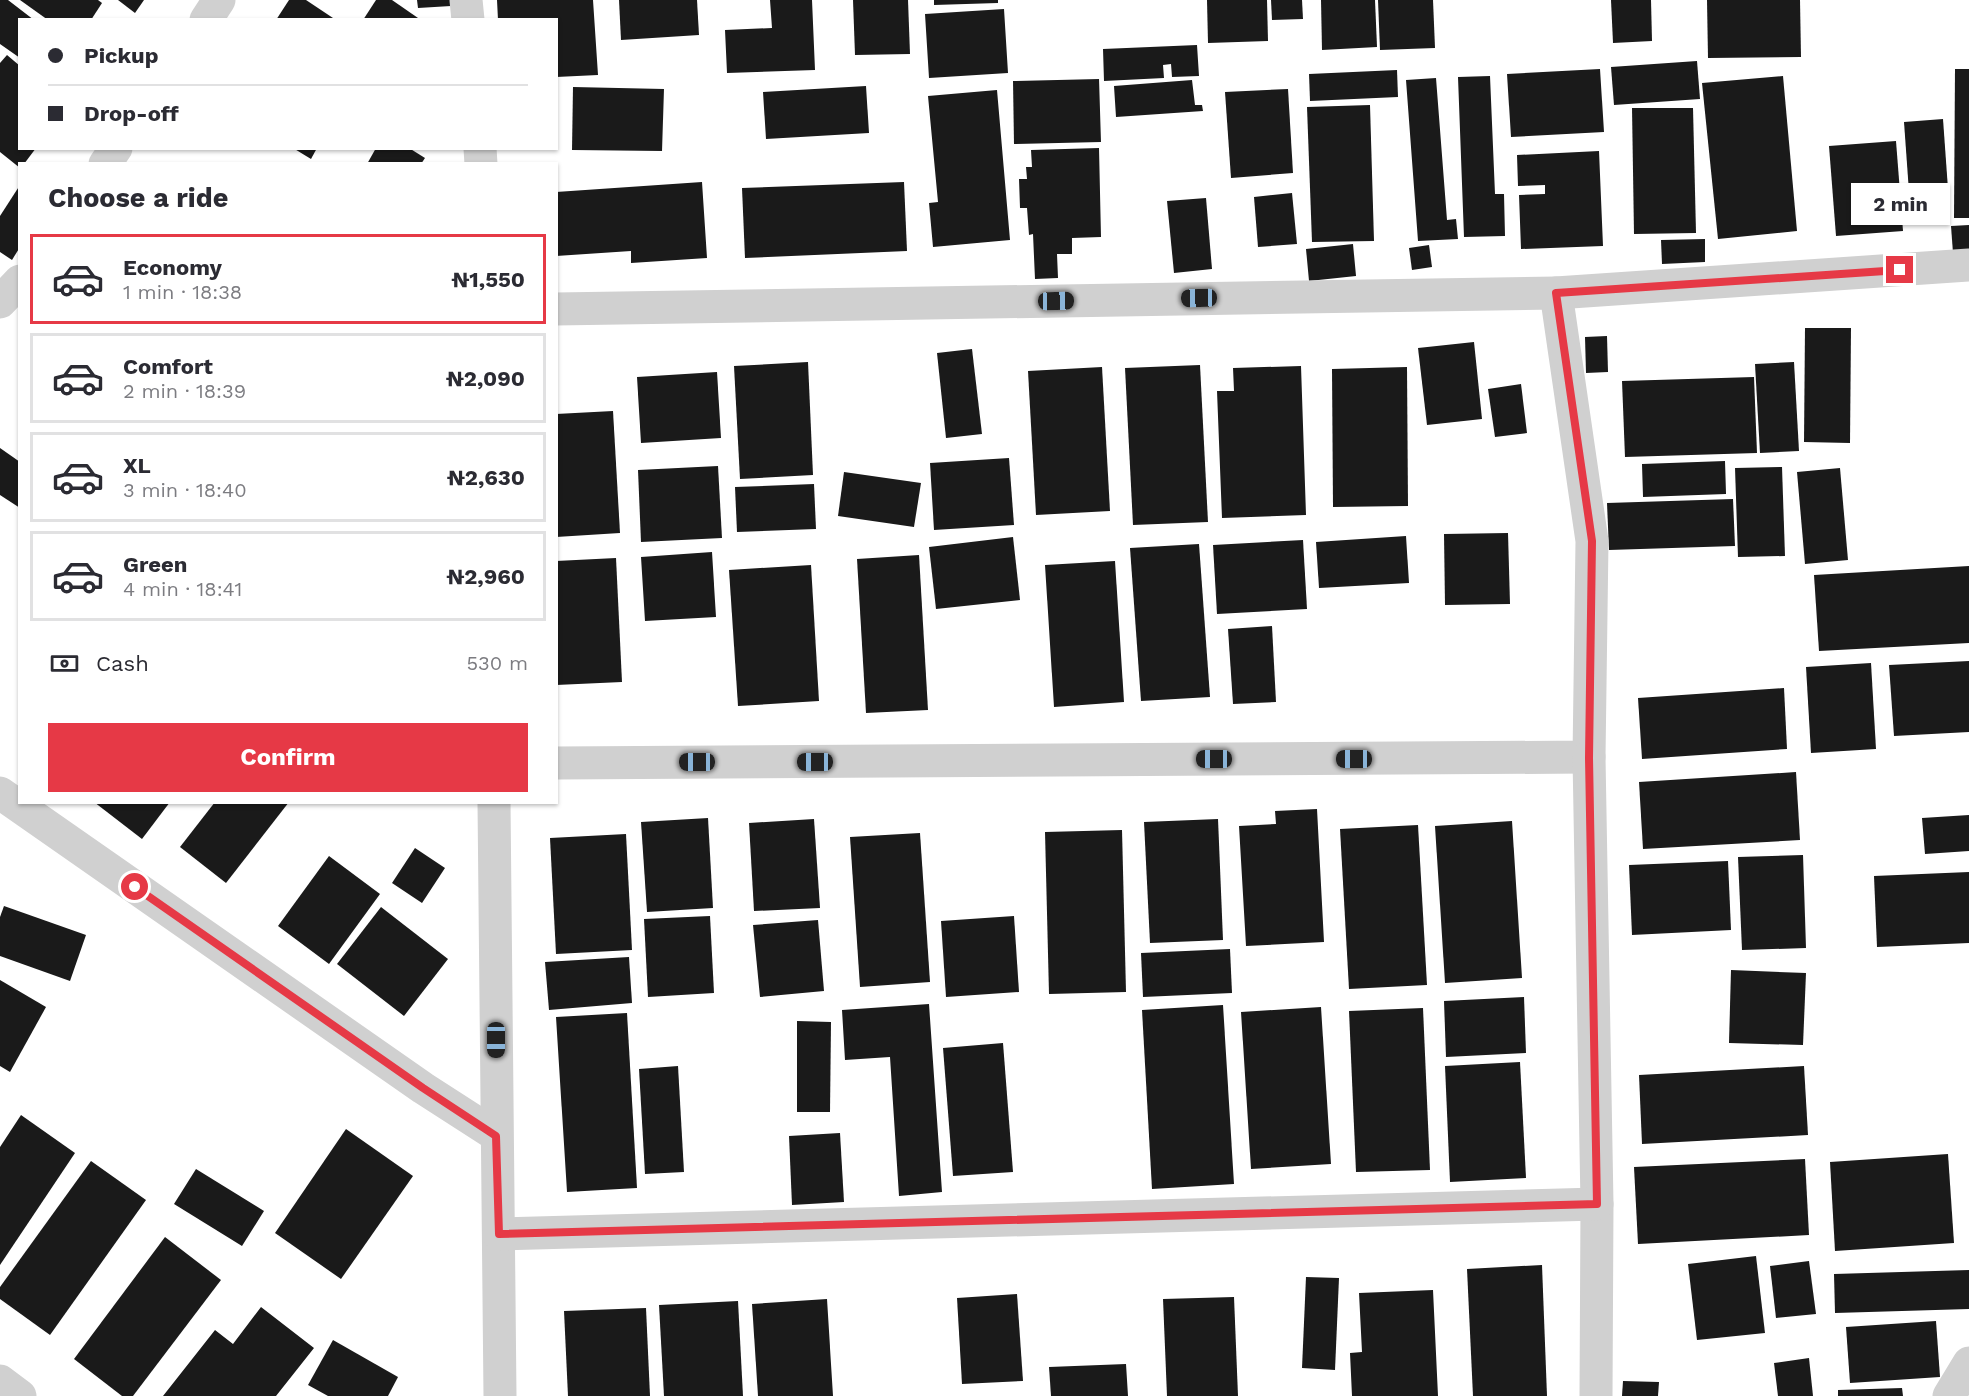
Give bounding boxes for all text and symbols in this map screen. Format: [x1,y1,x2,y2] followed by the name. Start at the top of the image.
[84,43,159,68] text: Pickup
[84,101,179,126] text: Drop-off
[48,182,228,214] text: Choose a ride
[1850,183,1950,225] callout: 2 min
[1873,192,1928,216] text: 2 min
[51,252,105,306] icon: car
[123,255,222,280] text: Economy
[1886,256,1913,283] route end
[451,267,525,292] text: ₦1,550
[123,280,242,304] text: 1 min · 18:38
[1181,289,1217,307] car
[1038,292,1074,310] car
[51,351,105,405] icon: car
[123,354,213,379] text: Comfort
[446,366,525,391] text: ₦2,090
[123,379,246,403] text: 2 min · 18:39
[51,450,105,504] icon: car
[123,453,151,478] text: XL
[447,465,525,490] text: ₦2,630
[123,478,247,502] text: 3 min · 18:40
[51,549,105,603] icon: car
[123,552,187,577] text: Green
[446,564,525,589] text: ₦2,960
[123,577,242,601] text: 4 min · 18:41
[48,647,81,680] icon: cash
[96,651,149,676] text: Cash
[466,651,528,675] text: 530 m
[48,723,528,792] button: Confirm
[1196,750,1232,768] car
[1336,750,1372,768] car
[679,753,715,771] car
[797,753,833,771] car
[121,873,148,900] route start
[487,1022,505,1058] car

